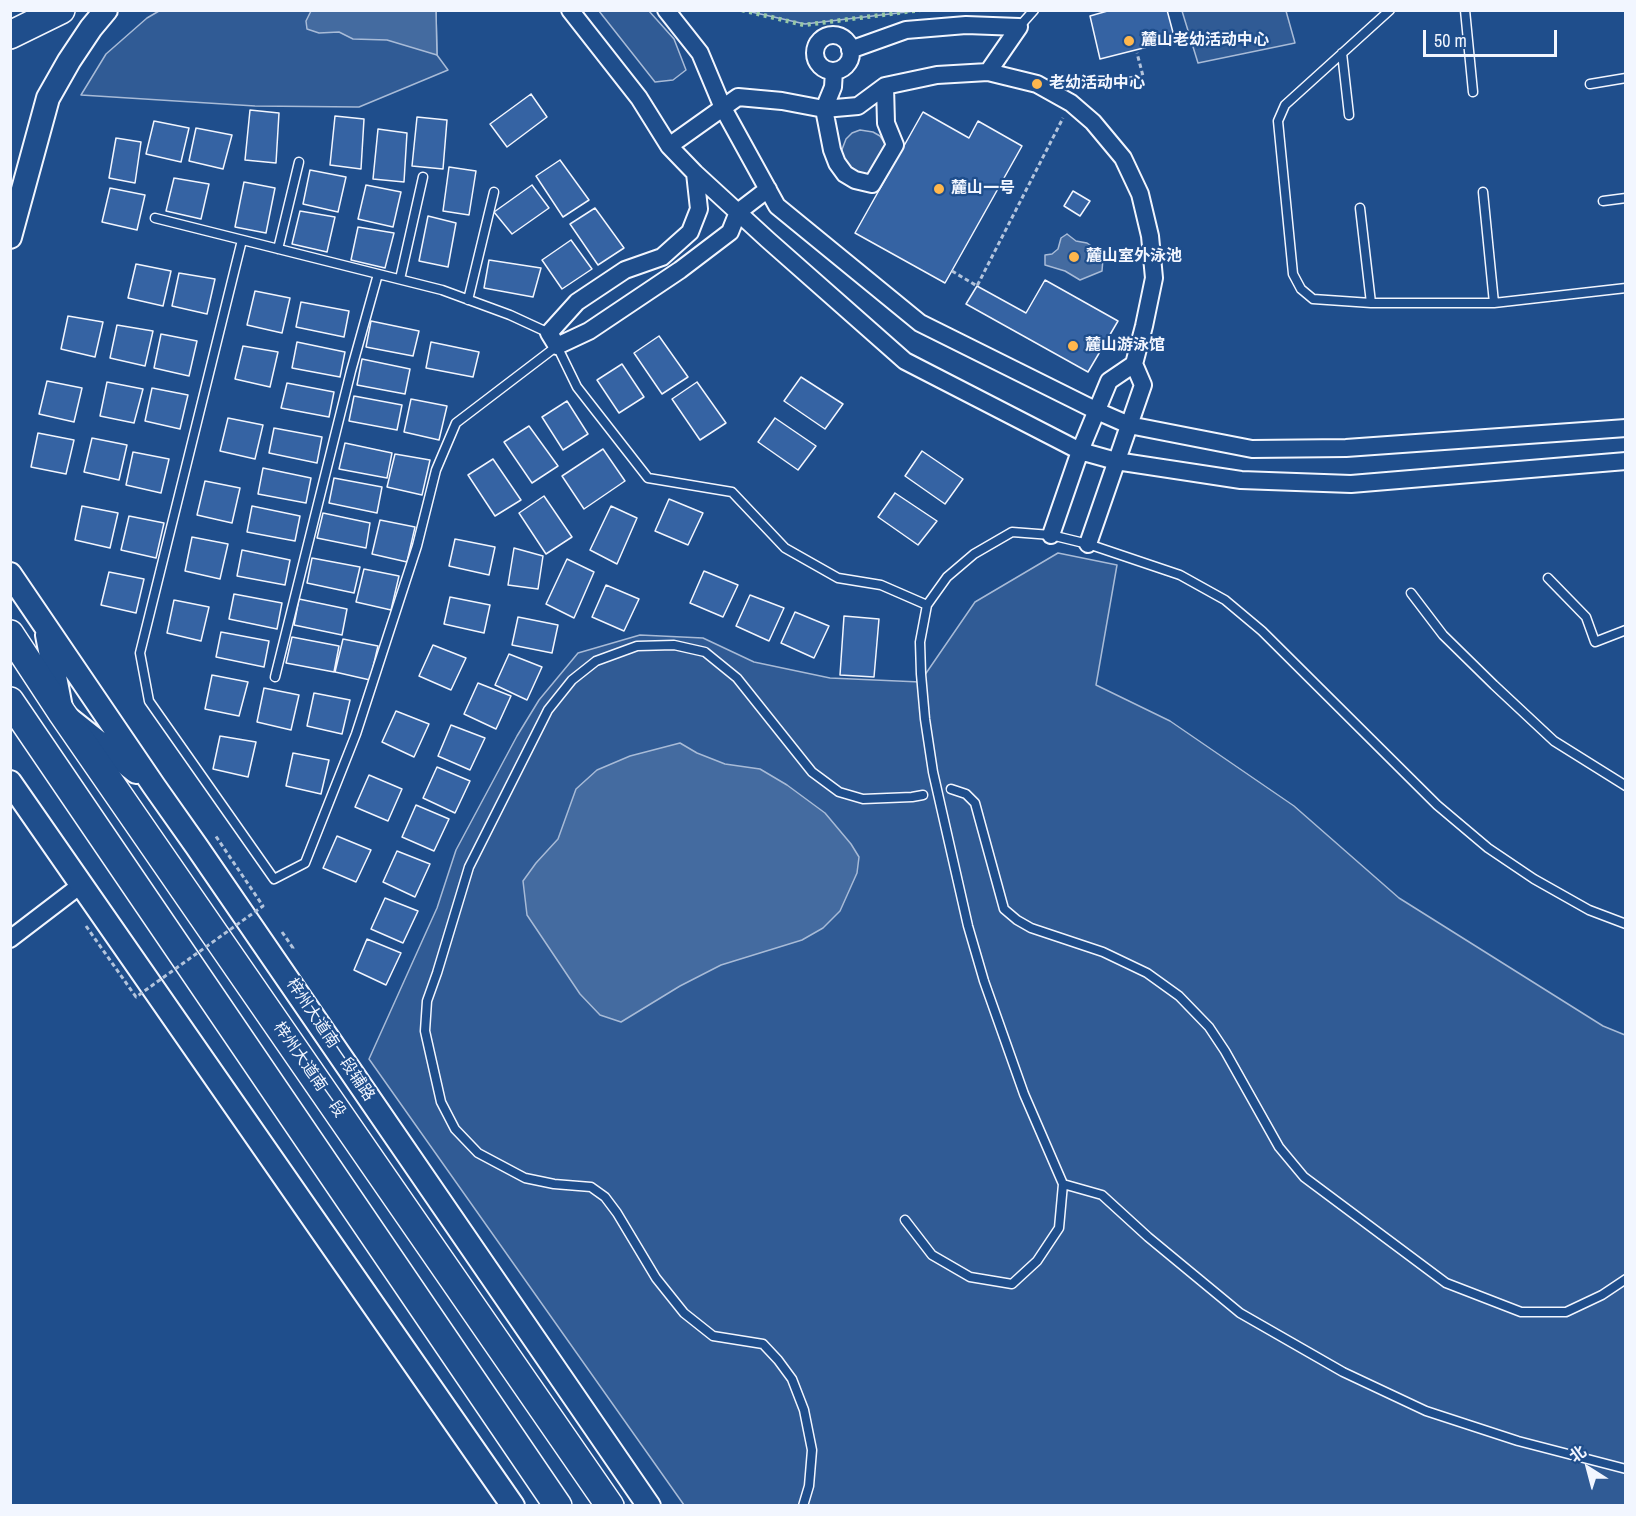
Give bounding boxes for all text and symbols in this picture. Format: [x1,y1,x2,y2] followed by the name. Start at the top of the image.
[1426,18,1560,56] scale bar
[1434,28,1467,53] text: 50 m
[1141,31,1269,51] place label: 麓山老幼活动中心
[1122,34,1136,48] marker: 麓山老幼活动中心
[1049,74,1145,94] place label: 老幼活动中心
[1030,77,1044,91] marker: 老幼活动中心
[951,179,1015,199] place label: 麓山一号
[932,182,946,196] marker: 麓山一号
[1086,247,1182,267] place label: 麓山室外泳池
[1067,250,1081,264] marker: 麓山室外泳池
[1085,336,1165,356] place label: 麓山游泳馆
[1066,339,1080,353] marker: 麓山游泳馆
[282,975,378,1105] street label: 梓州大道南一段辅路
[269,1019,349,1121] street label: 梓州大道南一段
[1558,1438,1618,1498] north arrow
[1564,1440,1590,1467] text: 北

